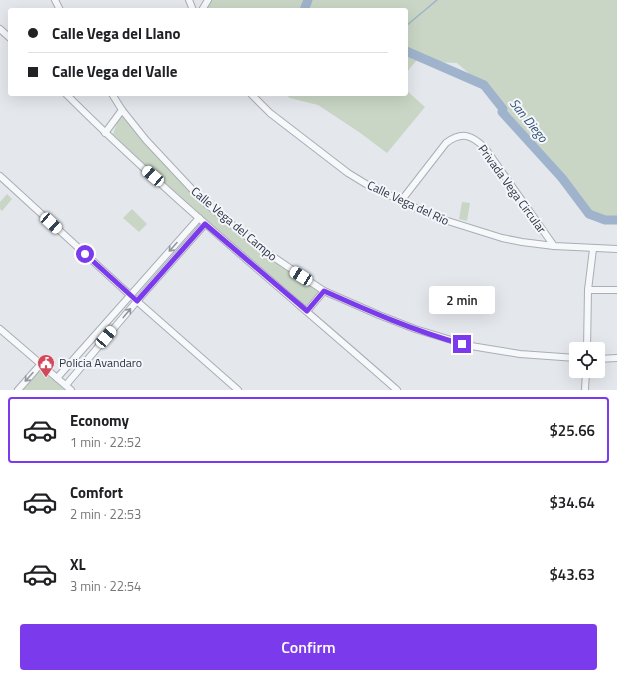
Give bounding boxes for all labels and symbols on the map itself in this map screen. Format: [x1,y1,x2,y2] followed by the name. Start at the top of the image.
[505,94,553,147] water label: San Diego
[474,140,551,237] street label: Privada Vega Circular
[140,164,166,188] car
[364,175,452,230] street label: Calle Vega del Río
[187,182,282,265] street label: Calle Vega del Campo
[38,211,64,235] car
[168,242,178,252] one-way arrow
[76,245,94,263] route start
[288,265,314,287] car
[429,286,495,314] callout: 2 min
[122,307,131,318] one-way arrow
[94,324,118,350] car
[453,335,471,353] route end
[36,353,56,378] public building icon: Policia Avandaro
[59,353,142,372] place label: Policia Avandaro
[25,372,34,383] one-way arrow

